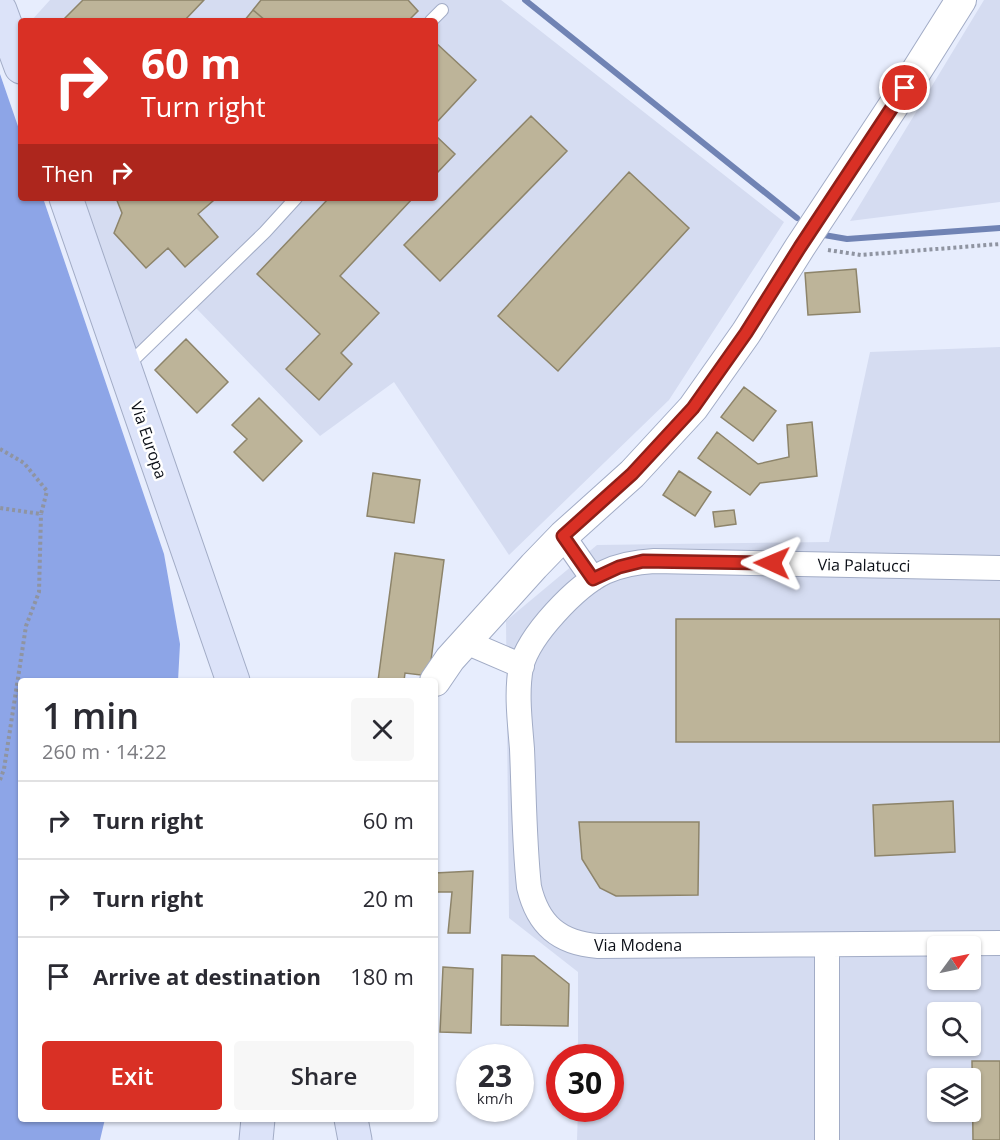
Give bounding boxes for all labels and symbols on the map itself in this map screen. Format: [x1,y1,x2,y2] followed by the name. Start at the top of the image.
[879,62,930,113] pin
[126,399,172,481] street label: Via Europa
[740,531,804,595] position arrow
[817,553,911,577] street label: Via Palatucci
[594,934,682,956] street label: Via Modena
[927,936,981,990] north arrow
[546,1044,624,1122] speed limit sign: 30

